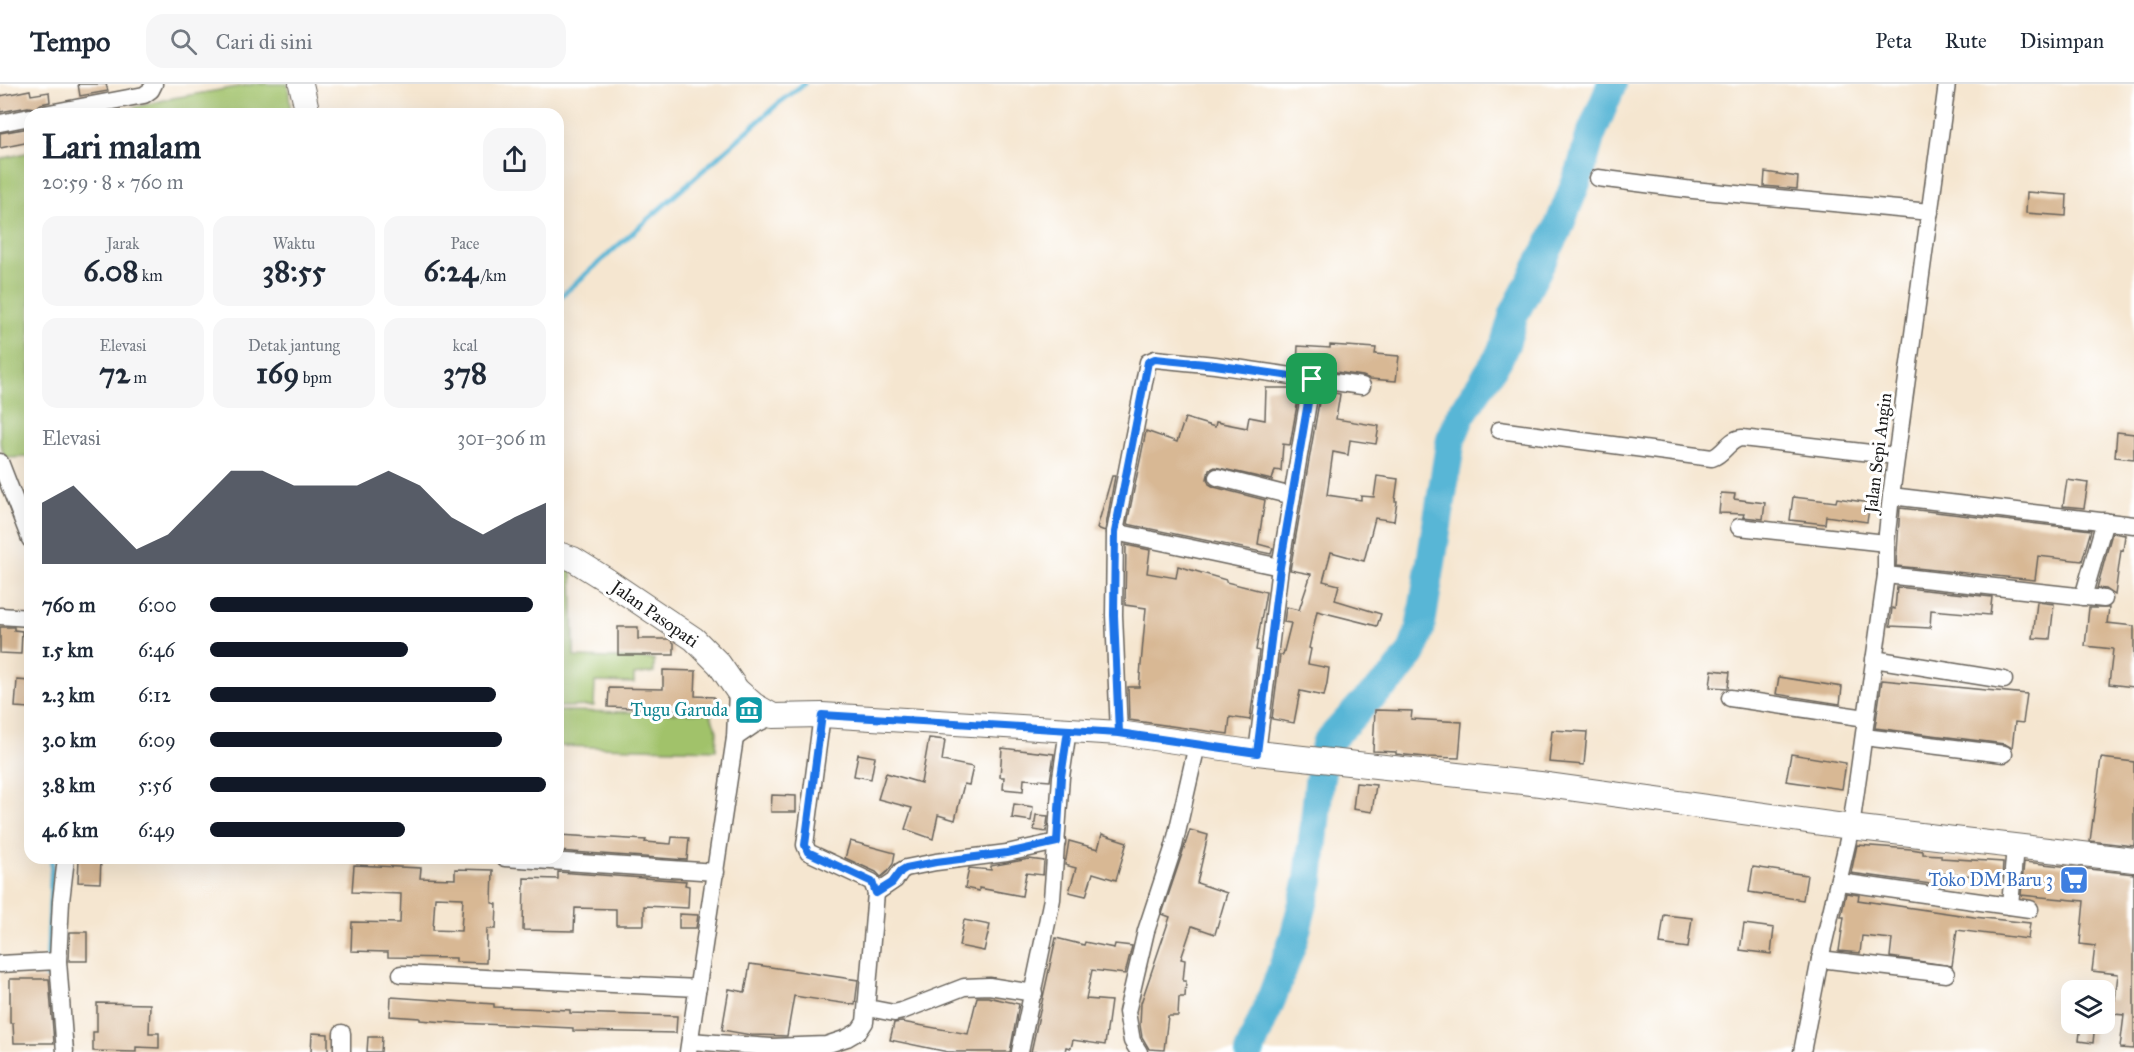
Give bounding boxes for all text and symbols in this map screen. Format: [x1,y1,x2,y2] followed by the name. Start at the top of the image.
[146,14,566,68] search box
[30,24,110,59] text: Tempo
[167,25,200,58] icon: search
[215,28,313,55] text: Cari di sini
[1875,28,1912,54] text: Peta
[1945,28,1987,54] text: Rute
[2020,28,2104,54] text: Disimpan
[42,127,201,167] text: Lari malam
[483,128,546,191] button: share
[42,170,184,194] text: 20:59 · 8 × 760 m
[106,234,140,253] text: Jarak
[273,234,315,253] text: Waktu
[450,234,480,253] text: Pace
[83,253,138,289] text: 6.08
[262,253,326,289] text: 38:55
[423,253,478,289] text: 6:24
[138,266,163,285] text: km
[478,266,507,285] text: /km
[100,336,146,355] text: Elevasi
[248,336,340,355] text: Detak jantung
[452,336,478,355] text: kcal
[1286,353,1337,404] pin
[99,355,130,391] text: 72
[256,355,299,391] text: 169
[443,355,487,391] text: 378
[1295,362,1328,395] icon: arrive
[130,368,147,387] text: m
[299,368,332,387] text: bpm
[1859,391,1897,517] street label: Jalan Sepi Angin
[42,426,101,450] text: Elevasi
[457,426,546,450] text: 301–306 m
[605,575,703,653] street label: Jalan Pasopati
[42,593,96,617] text: 760 m
[138,593,177,617] text: 6:00
[42,638,93,662] text: 1.5 km
[138,638,175,662] text: 6:46
[42,683,95,707] text: 2.3 km
[138,683,171,707] text: 6:12
[733,694,765,726] museum icon: Tugu Garuda
[630,699,728,722] place label: Tugu Garuda
[42,728,96,752] text: 3.0 km
[138,728,176,752] text: 6:09
[42,773,95,797] text: 3.8 km
[138,773,172,797] text: 5:56
[42,818,98,842] text: 4.6 km
[138,818,175,842] text: 6:49
[2058,864,2090,896] supermarket icon: Toko DM Baru 3
[1928,869,2053,891] place label: Toko DM Baru 3
[2061,980,2115,1034] map controls
[2061,980,2115,1034] button: layers

